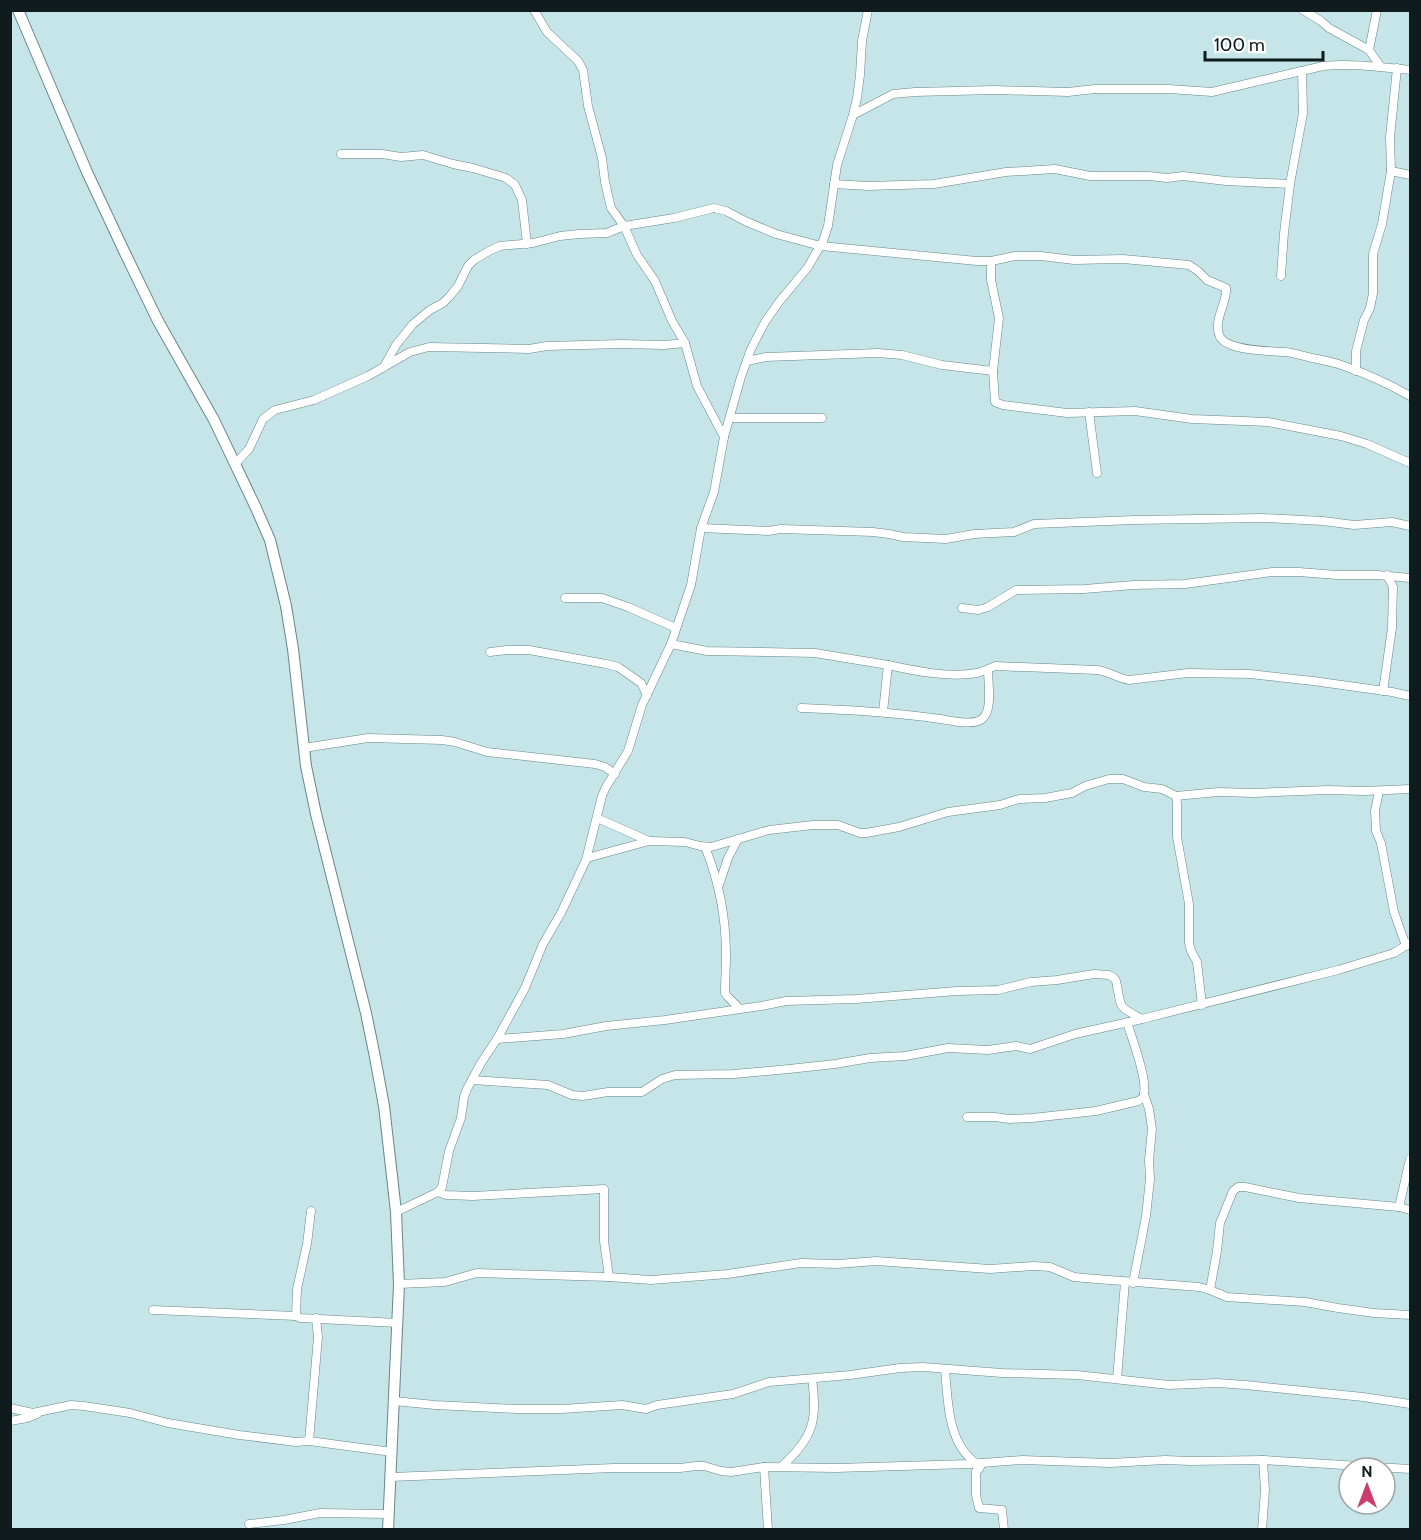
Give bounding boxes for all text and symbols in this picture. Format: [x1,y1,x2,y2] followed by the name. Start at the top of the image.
[1205,24,1324,62] scale bar
[1214,34,1265,56] text: 100 m
[1337,1456,1397,1516] north arrow
[1361,1462,1373,1481] text: N

